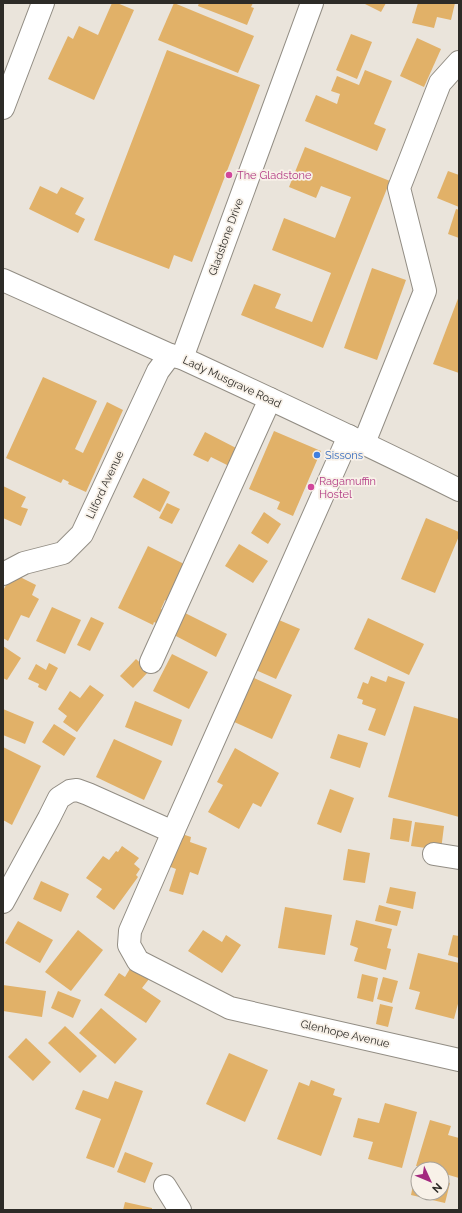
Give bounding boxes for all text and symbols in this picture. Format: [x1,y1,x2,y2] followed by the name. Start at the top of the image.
[237,169,312,182] place label: The Gladstone
[224,170,234,180] marker: The Gladstone
[206,196,246,277] street label: Gladstone Drive
[181,354,283,411] street label: Lady Musgrave Road
[84,448,127,521] street label: Lilford Avenue
[325,449,363,462] place label: Sissons
[312,450,322,460] marker: Sissons
[319,475,376,501] place label: Ragamuffin Hostel
[306,482,316,492] marker: Ragamuffin Hostel
[299,1017,391,1051] street label: Glenhope Avenue
[410,1161,450,1201] north arrow
[429,1180,444,1195] text: N

